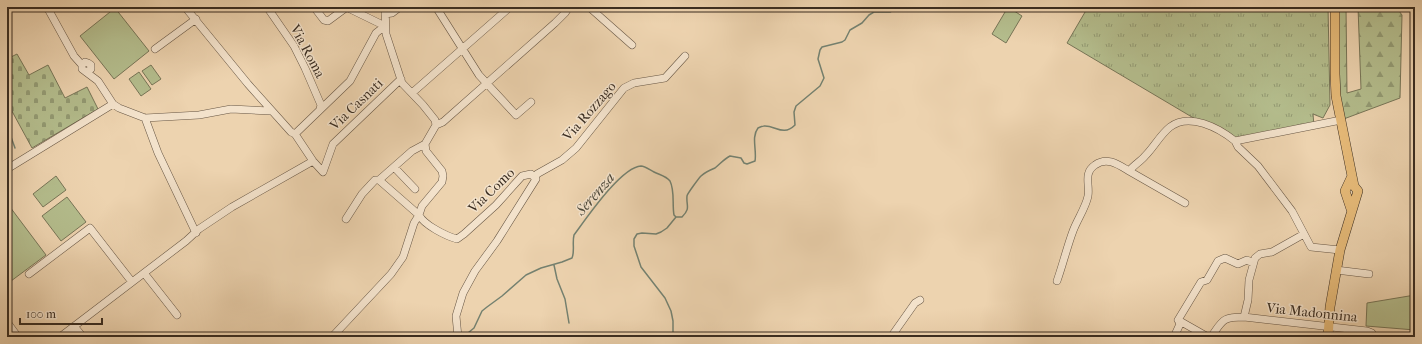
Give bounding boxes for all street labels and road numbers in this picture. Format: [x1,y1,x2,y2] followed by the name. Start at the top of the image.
[286,21,329,81] street label: Via Roma
[325,75,387,135] street label: Via Casnati
[558,78,620,145] street label: Via Rozzago
[464,164,518,217] street label: Via Como
[1265,299,1359,326] street label: Via Madonnina

